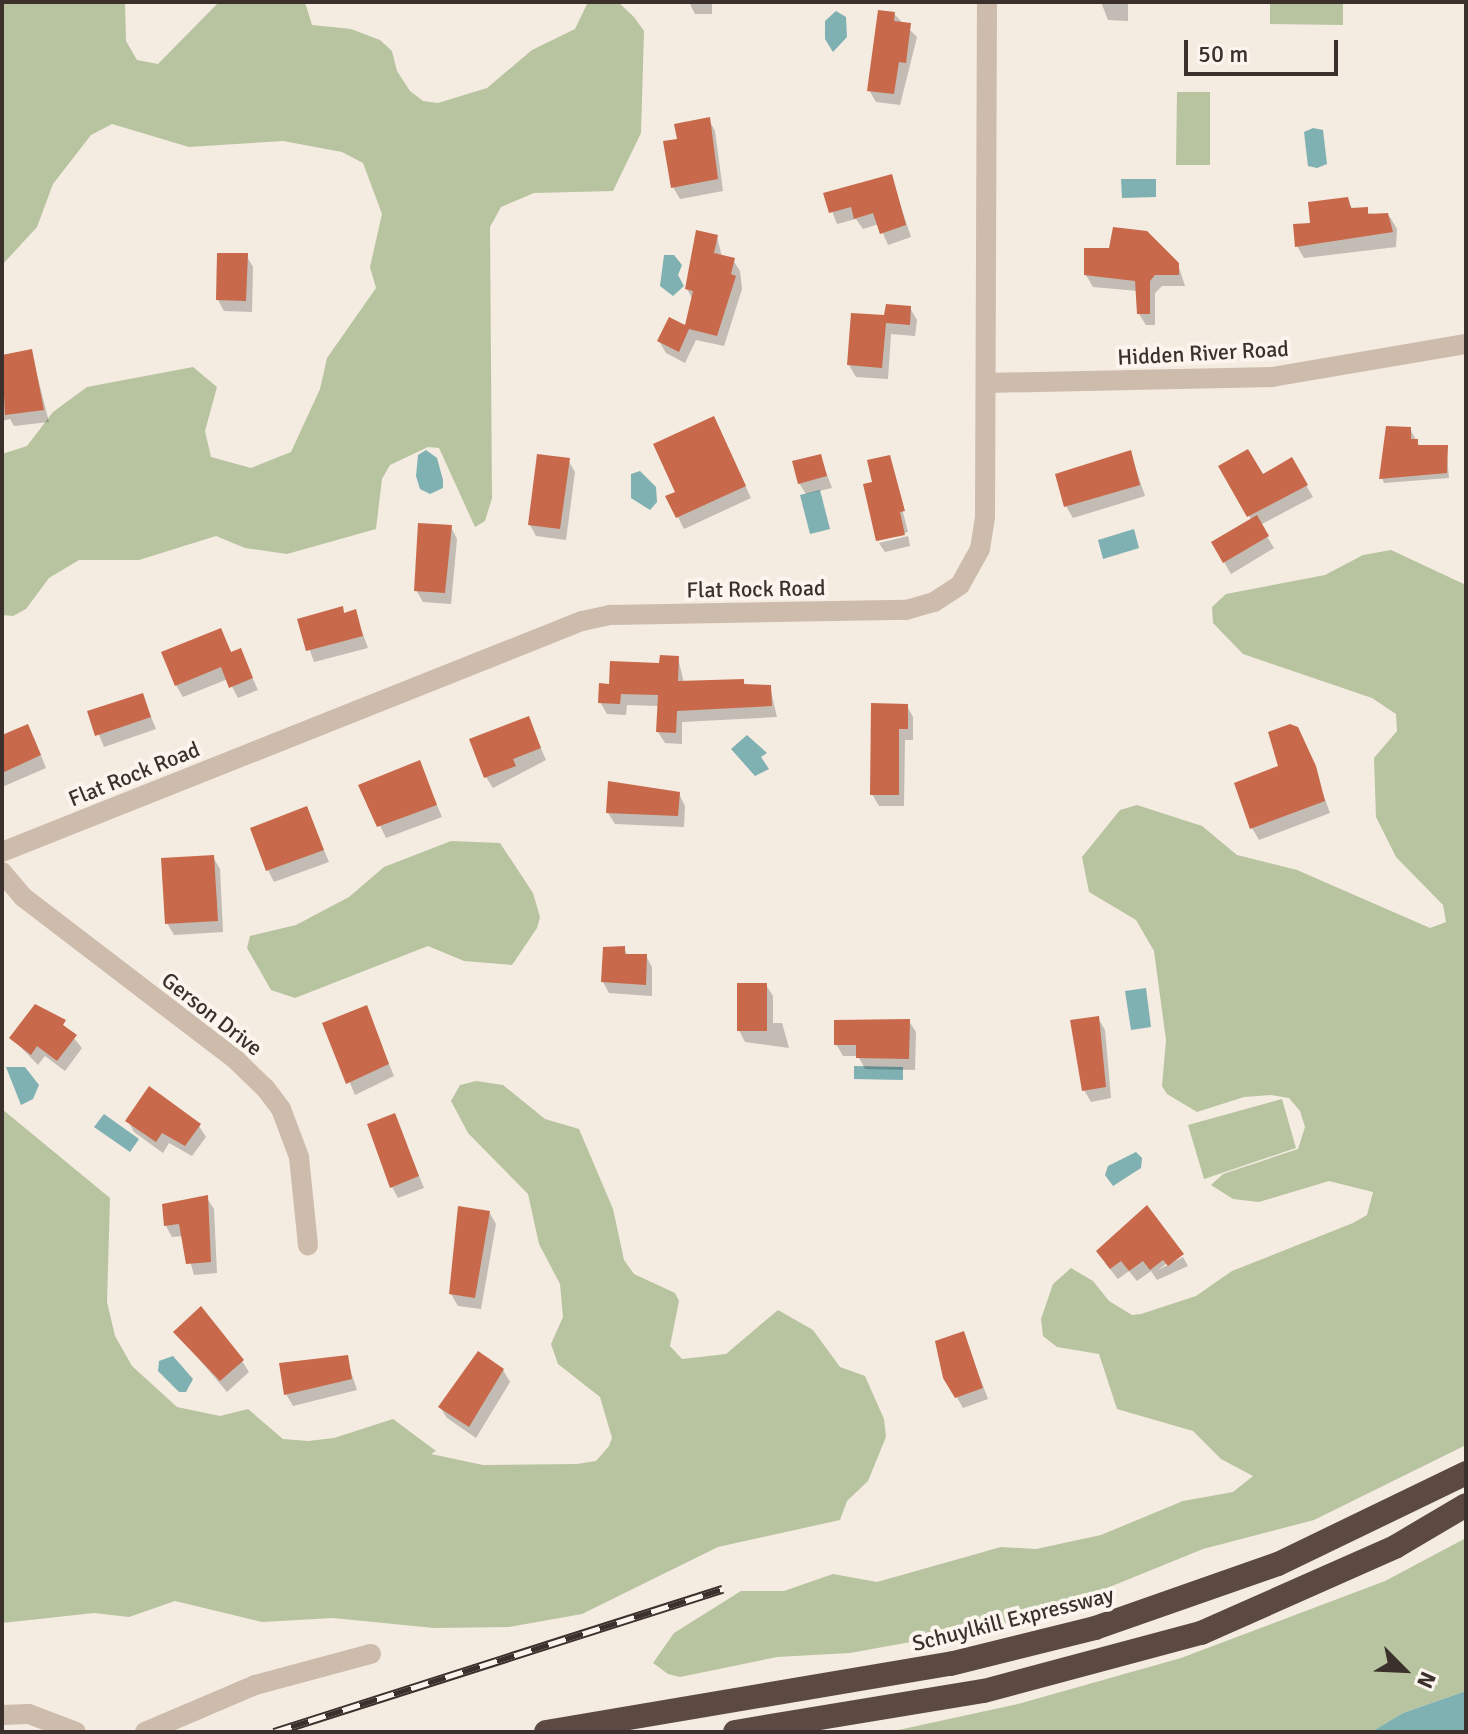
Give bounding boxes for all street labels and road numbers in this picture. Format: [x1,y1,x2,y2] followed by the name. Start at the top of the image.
[1117,335,1289,371] street label: Hidden River Road
[686,575,826,603] street label: Flat Rock Road
[65,736,203,812] street label: Flat Rock Road
[156,967,268,1061] street label: Gerson Drive
[910,1581,1116,1657] street label: Schuylkill Expressway

